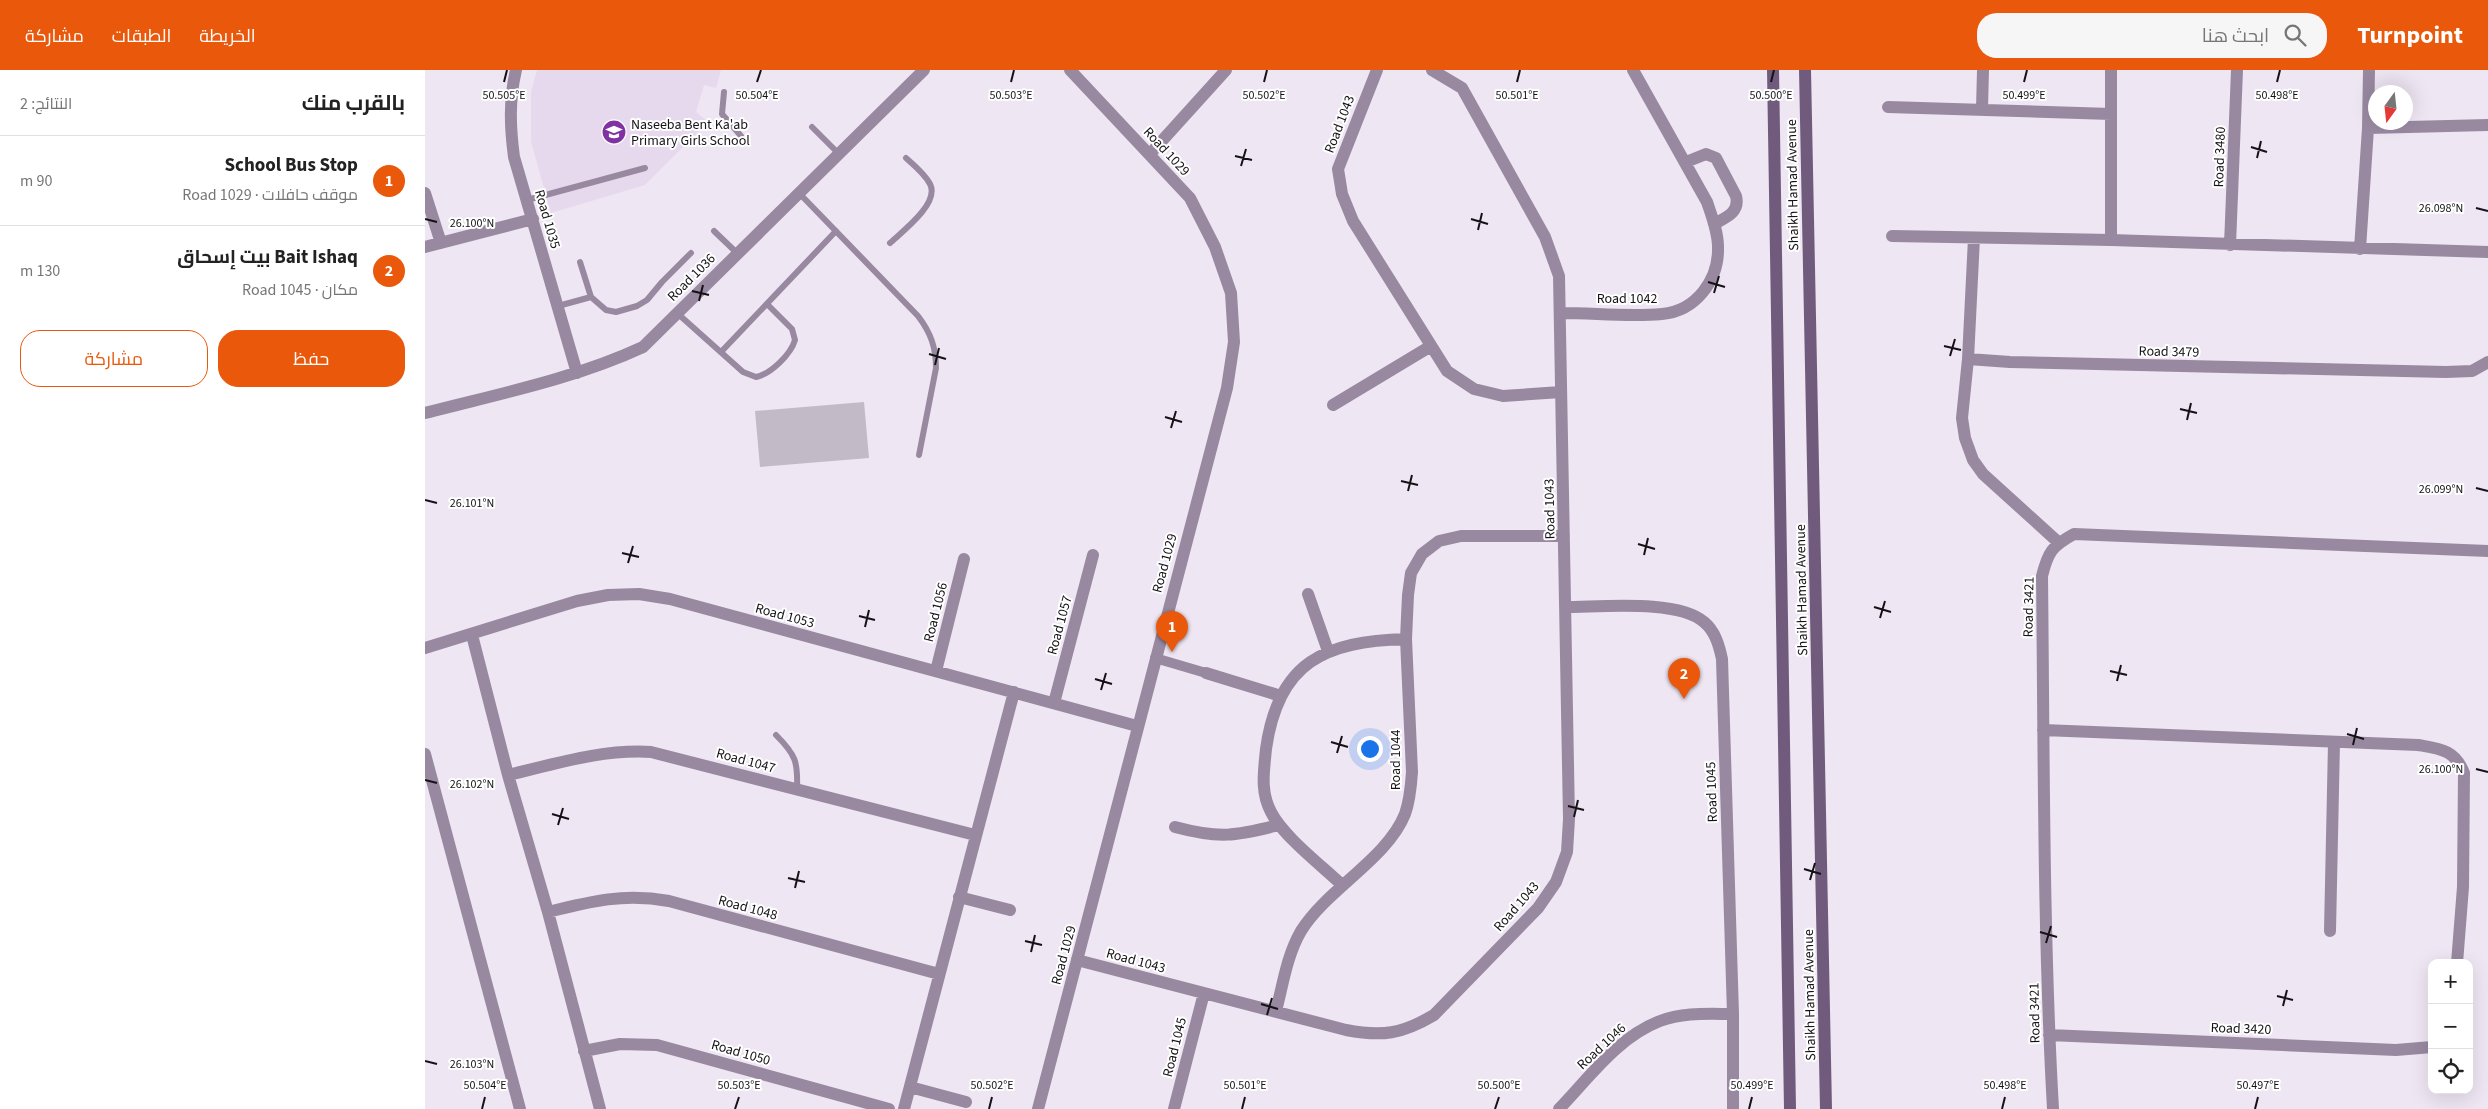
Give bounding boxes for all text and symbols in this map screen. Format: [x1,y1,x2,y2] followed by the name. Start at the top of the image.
[1977,13,2327,58] search box
[2357,18,2463,53] text: Turnpoint
[2281,21,2309,49] icon: search
[2202,23,2269,50] text: ابحث هنا
[25,24,84,49] text: مشاركة
[112,24,171,49] text: الطبقات
[199,24,256,49] text: الخريطة
[2368,85,2413,130] north arrow
[482,87,526,104] text: 50.505°E
[735,87,779,104] text: 50.504°E
[989,87,1033,104] text: 50.503°E
[1242,87,1286,104] text: 50.502°E
[1495,87,1539,104] text: 50.501°E
[1749,87,1793,104] text: 50.500°E
[2002,87,2046,104] text: 50.499°E
[2255,87,2299,104] text: 50.498°E
[302,88,405,118] text: بالقرب منك
[1320,92,1360,156] street label: Road 1043
[20,93,72,115] text: النتائج: 2
[631,115,750,151] place label: Naseeba Bent Ka'ab Primary Girls School
[601,119,627,145] school or university icon: Naseeba Bent Ka'ab Primary Girls School
[1782,119,1804,251] street label: Shaikh Hamad Avenue
[1138,123,1194,181] street label: Road 1029
[2209,126,2231,188] street label: Road 3480
[224,152,358,179] text: School Bus Stop
[20,170,52,192] text: 90 m
[385,170,393,192] text: 1
[182,184,358,206] text: موقف حافلات · Road 1029
[529,187,565,251] street label: Road 1035
[2419,200,2463,217] text: 26.098°N
[450,215,494,232] text: 26.100°N
[177,244,358,271] text: Bait Ishaq بيت إسحاق
[663,249,720,306] street label: Road 1036
[20,260,60,282] text: 130 m
[385,260,393,282] text: 2
[242,279,358,301] text: مكان · Road 1045
[1597,289,1657,309] street label: Road 1042
[20,330,208,387] button: مشاركة
[218,330,405,387] button: حفظ
[2138,341,2200,363] street label: Road 3479
[1539,478,1561,539] street label: Road 1043
[2419,481,2463,498] text: 26.099°N
[450,495,494,512] text: 26.101°N
[1791,524,1813,656] street label: Shaikh Hamad Avenue
[1147,531,1182,595] street label: Road 1029
[2018,576,2040,638] street label: Road 3421
[919,580,953,644] street label: Road 1056
[1042,593,1077,657] street label: Road 1057
[753,598,817,633] street label: Road 1053
[1156,611,1188,652] pin: 1
[1668,658,1700,699] pin: 2
[1386,730,1406,790] street label: Road 1044
[1357,736,1383,762] your location
[714,743,778,778] street label: Road 1047
[1701,761,1723,823] street label: Road 1045
[2419,761,2463,778] text: 26.100°N
[450,776,494,793] text: 26.102°N
[1489,877,1544,936] street label: Road 1043
[716,890,780,925] street label: Road 1048
[1046,923,1081,987] street label: Road 1029
[1799,929,1821,1061] street label: Shaikh Hamad Avenue
[1104,943,1168,978] street label: Road 1043
[2428,959,2473,1094] map controls
[2428,959,2473,1004] button: +
[2024,982,2046,1043] street label: Road 3421
[2428,1004,2473,1049] button: −
[1158,1015,1192,1079] street label: Road 1045
[2210,1018,2272,1040] street label: Road 3420
[1573,1019,1631,1075] street label: Road 1046
[709,1035,773,1071] street label: Road 1050
[2428,1049,2473,1094] button: locate
[450,1056,494,1073] text: 26.103°N
[463,1077,507,1094] text: 50.504°E
[717,1077,761,1094] text: 50.503°E
[970,1077,1014,1094] text: 50.502°E
[1223,1077,1267,1094] text: 50.501°E
[1477,1077,1521,1094] text: 50.500°E
[1730,1077,1774,1094] text: 50.499°E
[1983,1077,2027,1094] text: 50.498°E
[2236,1077,2280,1094] text: 50.497°E

